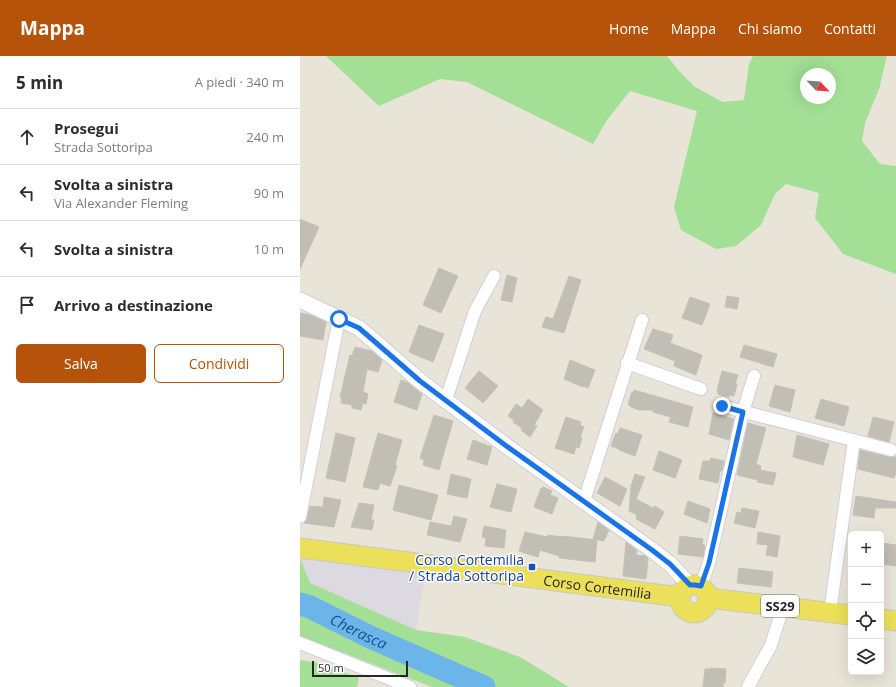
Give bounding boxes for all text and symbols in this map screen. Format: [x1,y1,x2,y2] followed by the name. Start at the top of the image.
[20,15,85,41] text: Mappa
[609,19,649,38] text: Home
[671,19,716,38] text: Mappa
[738,19,802,38] text: Chi siamo
[824,19,876,38] text: Contatti
[800,68,836,104] north arrow
[16,71,63,94] text: 5 min
[195,73,284,91] text: A piedi · 340 m
[54,118,119,138] text: Prosegui
[16,126,38,148] icon: ahead
[246,128,284,146] text: 240 m
[54,138,153,156] text: Strada Sottoripa
[54,174,173,194] text: Svolta a sinistra
[16,182,38,204] icon: left
[254,184,284,202] text: 90 m
[54,194,188,212] text: Via Alexander Fleming
[16,238,38,260] icon: left
[54,239,173,259] text: Svolta a sinistra
[254,240,284,258] text: 10 m
[16,294,38,316] icon: arrive
[54,295,213,315] text: Arrivo a destinazione
[330,310,348,328] route start
[16,344,146,383] button: Salva
[154,344,284,383] button: Condividi
[713,397,731,415] route end
[848,531,884,675] map controls
[848,531,884,567] button: +
[409,550,524,585] place label: Corso Cortemilia / Strada Sottoripa
[527,562,537,572] marker: Corso Cortemilia / Strada Sottoripa
[848,567,884,603] button: −
[542,570,653,603] street label: Corso Cortemilia
[761,595,799,617] road number: SS29
[848,603,884,639] button: locate
[327,609,391,654] water label: Cherasca
[848,639,884,675] button: layers
[312,659,408,678] scale bar
[318,660,344,675] text: 50 m

